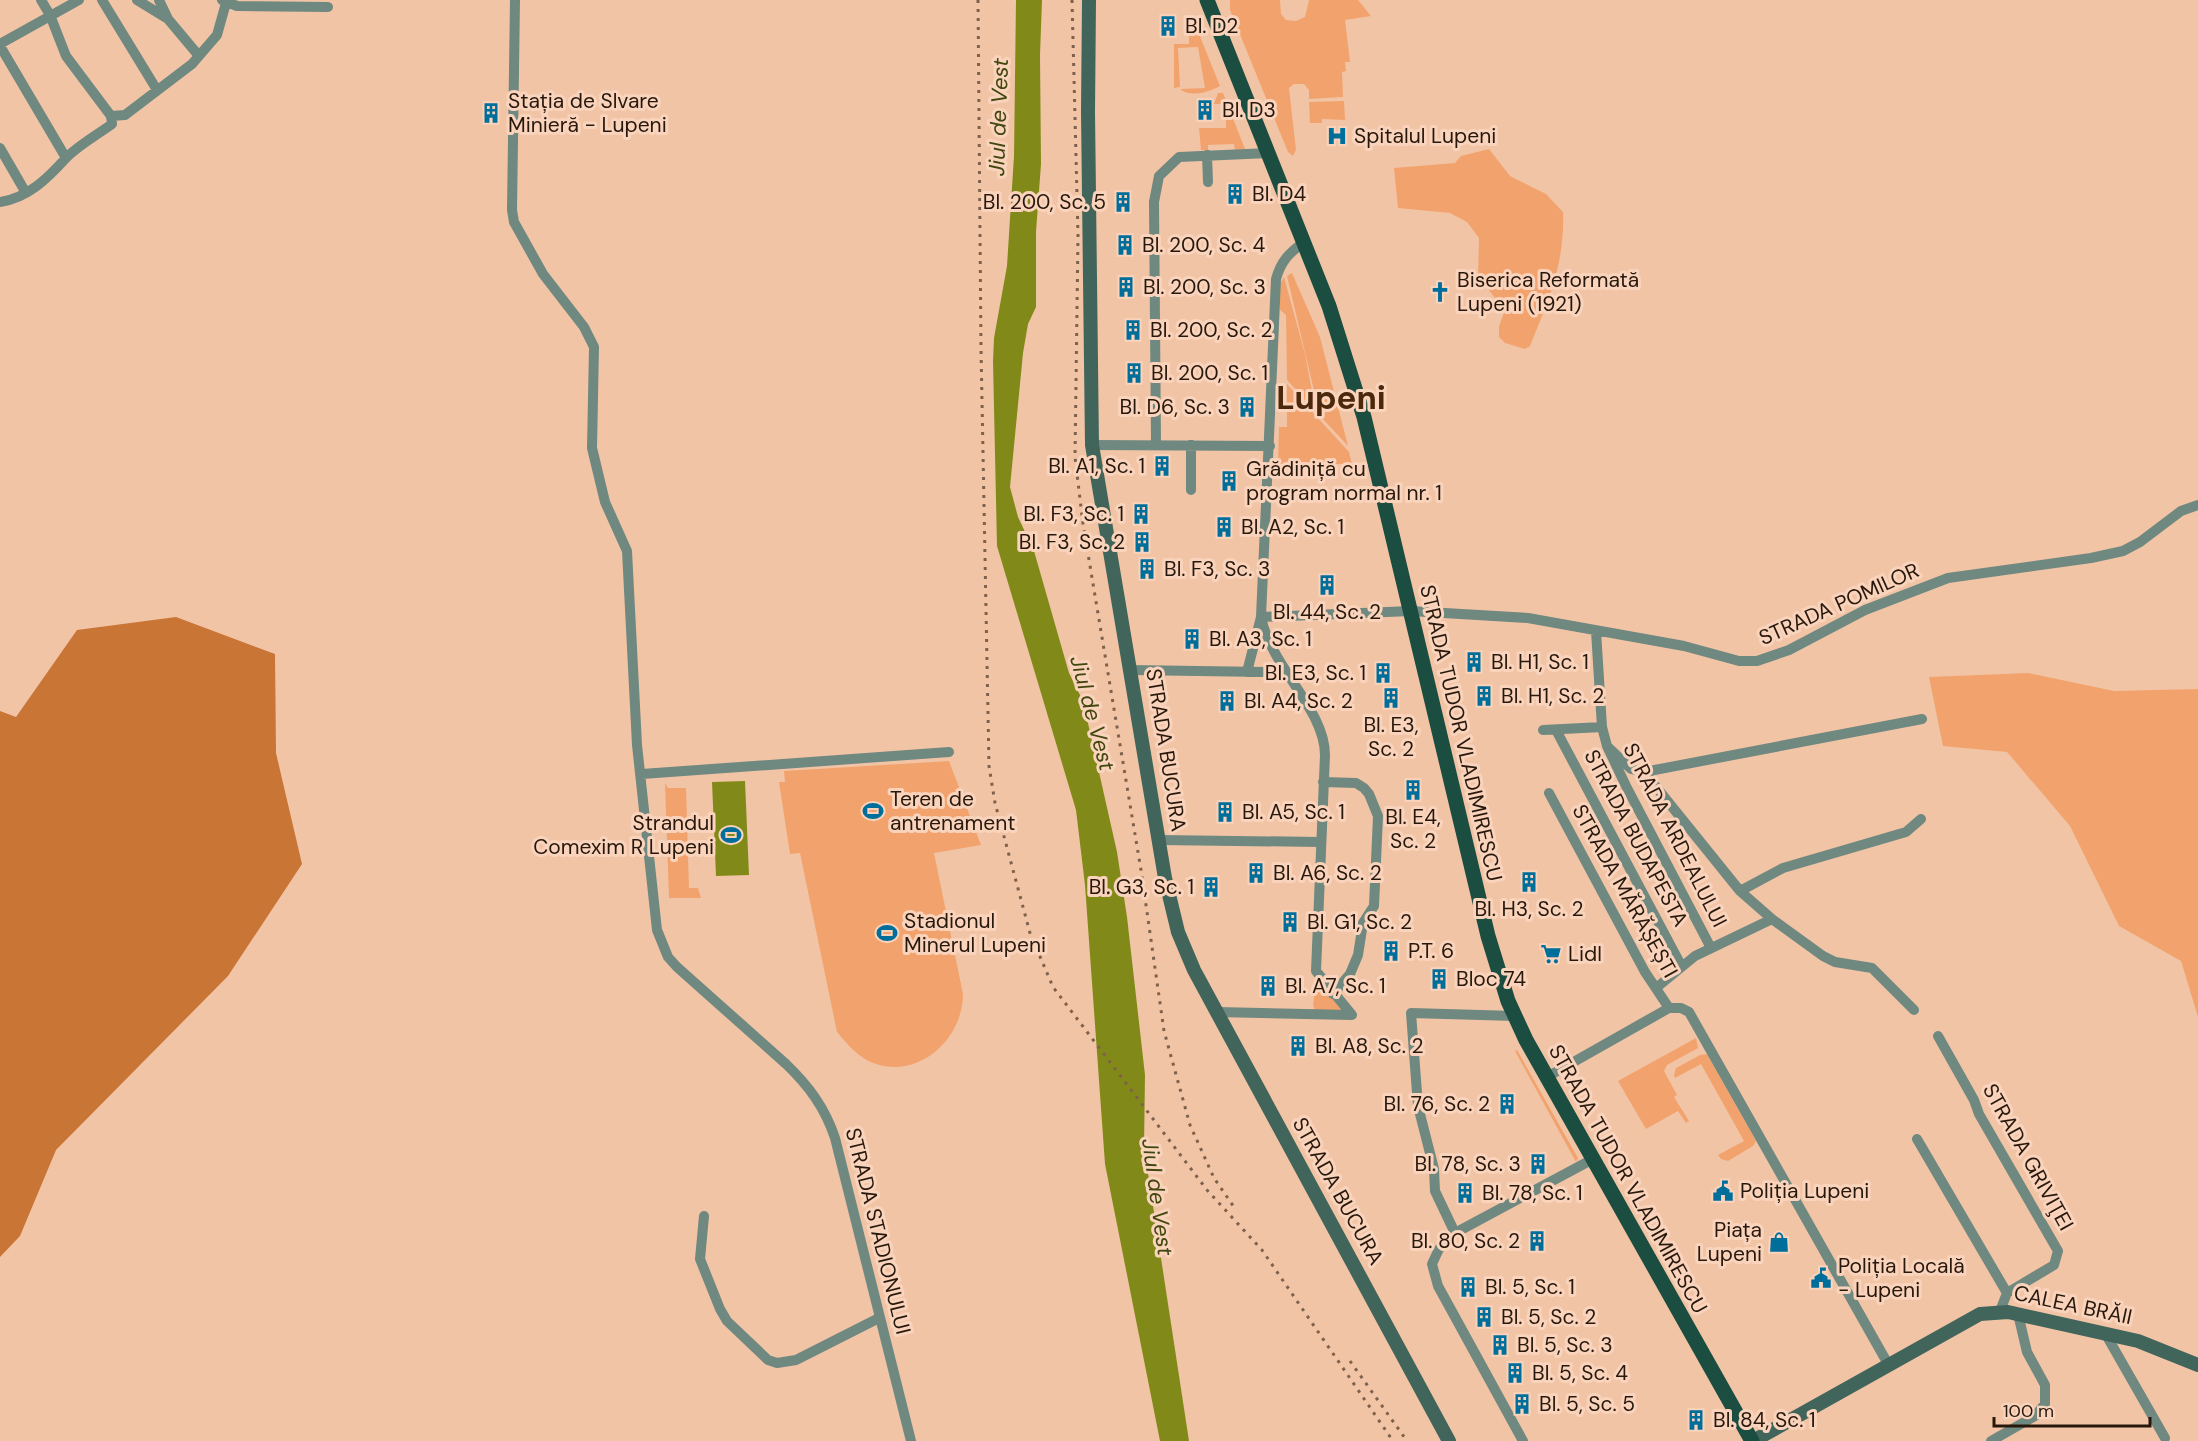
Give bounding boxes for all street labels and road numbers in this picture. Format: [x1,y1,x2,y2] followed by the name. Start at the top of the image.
[1755,556,1923,652] street label: STRADA POMILOR
[1413,582,1509,884] street label: STRADA TUDOR VLADIMIRESCU
[1139,667,1193,834] street label: STRADA BUCURA
[1616,738,1734,932] street label: STRADA ARDEALULUI
[1577,745,1695,931] street label: STRADA BUDAPESTA
[1566,799,1684,983] street label: STRADA MĂRĂȘEȘTI
[1542,1039,1714,1319] street label: STRADA TUDOR VLADIMIRESCU
[1976,1079,2080,1235] street label: STRADA GRIVIŢEI
[1286,1112,1390,1270] street label: STRADA BUCURA
[839,1125,917,1337] street label: STRADA STADIONULUI
[2011,1279,2135,1331] street label: CALEA BRĂII

